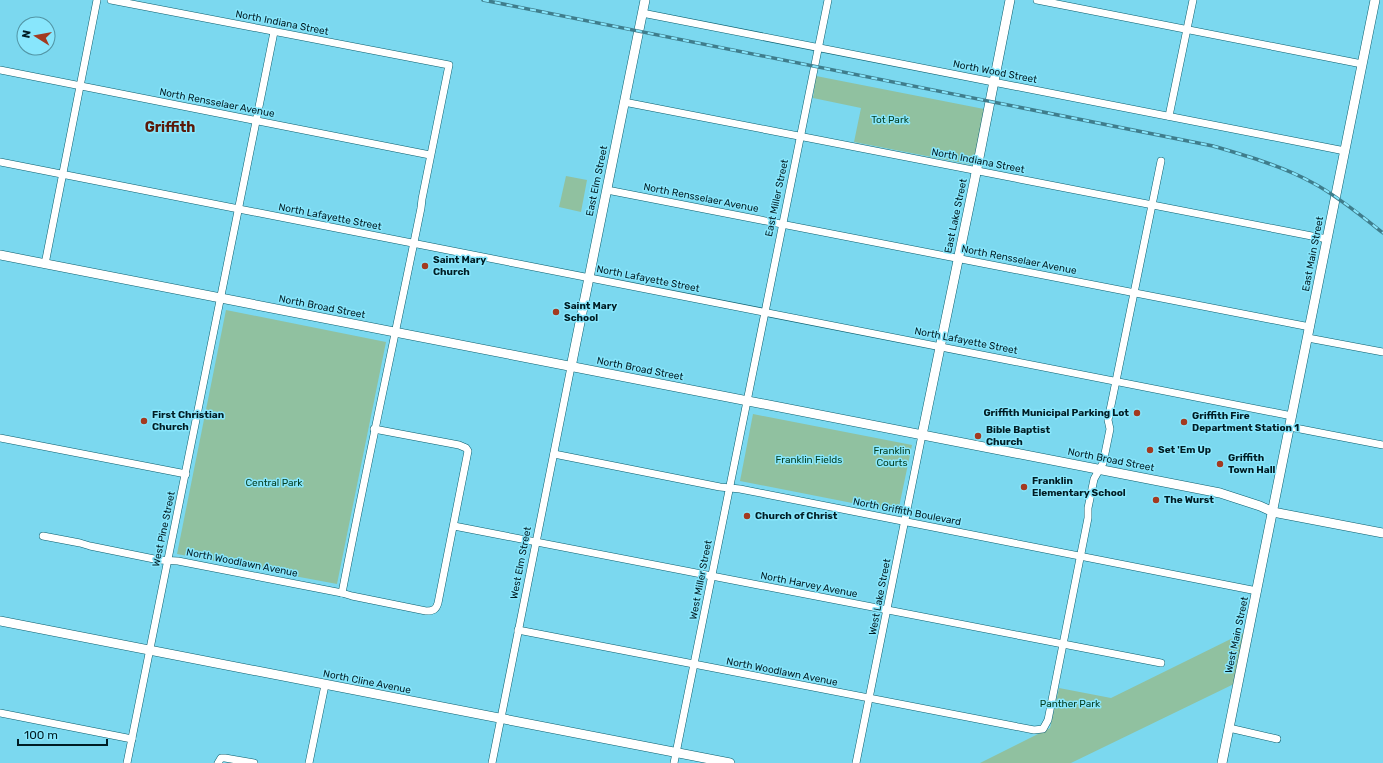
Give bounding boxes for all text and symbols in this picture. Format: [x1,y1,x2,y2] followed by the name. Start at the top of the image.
[234,8,330,38] street label: North Indiana Street
[16,16,56,56] north arrow
[20,29,34,39] text: N
[952,58,1038,86] street label: North Wood Street
[158,86,276,120] street label: North Rensselaer Avenue
[871,114,910,126] park label: Tot Park
[145,119,195,136] district label: Griffith
[584,145,610,217] street label: East Elm Street
[930,146,1026,176] street label: North Indiana Street
[763,158,791,238] street label: East Miller Street
[942,177,970,254] street label: East Lake Street
[642,181,760,215] street label: North Rensselaer Avenue
[277,201,383,233] street label: North Lafayette Street
[1300,215,1326,293] street label: East Main Street
[960,243,1078,277] street label: North Rensselaer Avenue
[433,254,486,278] place label: Saint Mary Church
[420,261,430,271] marker: Saint Mary Church
[595,263,701,295] street label: North Lafayette Street
[278,293,366,321] street label: North Broad Street
[564,300,617,324] place label: Saint Mary School
[551,307,561,317] marker: Saint Mary School
[913,325,1019,357] street label: North Lafayette Street
[596,355,684,383] street label: North Broad Street
[983,407,1129,419] place label: Griffith Municipal Parking Lot
[1132,408,1142,418] marker: Griffith Municipal Parking Lot
[152,409,224,433] place label: First Christian Church
[1192,410,1299,434] place label: Griffith Fire Department Station 1
[139,416,149,426] marker: First Christian Church
[1179,417,1189,427] marker: Griffith Fire Department Station 1
[986,424,1050,448] place label: Bible Baptist Church
[973,431,983,441] marker: Bible Baptist Church
[1158,444,1211,456] place label: Set 'Em Up
[873,445,911,469] park label: Franklin Courts
[1145,445,1155,455] marker: Set 'Em Up
[1067,446,1155,474] street label: North Broad Street
[1228,452,1276,476] place label: Griffith Town Hall
[776,454,842,466] park label: Franklin Fields
[1215,459,1225,469] marker: Griffith Town Hall
[1032,475,1126,499] place label: Franklin Elementary School
[245,477,303,489] park label: Central Park
[1019,482,1029,492] marker: Franklin Elementary School
[150,490,178,568] street label: West Pine Street
[1164,494,1214,506] place label: The Wurst
[1151,495,1161,505] marker: The Wurst
[852,496,962,528] street label: North Griffith Boulevard
[755,510,838,522] place label: Church of Christ
[742,511,752,521] marker: Church of Christ
[508,526,534,600] street label: West Elm Street
[687,539,715,621] street label: West Miller Street
[185,546,299,580] street label: North Woodlawn Avenue
[867,558,893,636] street label: West Lake Street
[759,570,859,600] street label: North Harvey Avenue
[1223,595,1251,674] street label: West Main Street
[725,655,839,689] street label: North Woodlawn Avenue
[322,668,412,696] street label: North Cline Avenue
[1040,698,1101,710] park label: Panther Park
[18,721,107,747] scale bar
[24,728,58,742] text: 100 m

